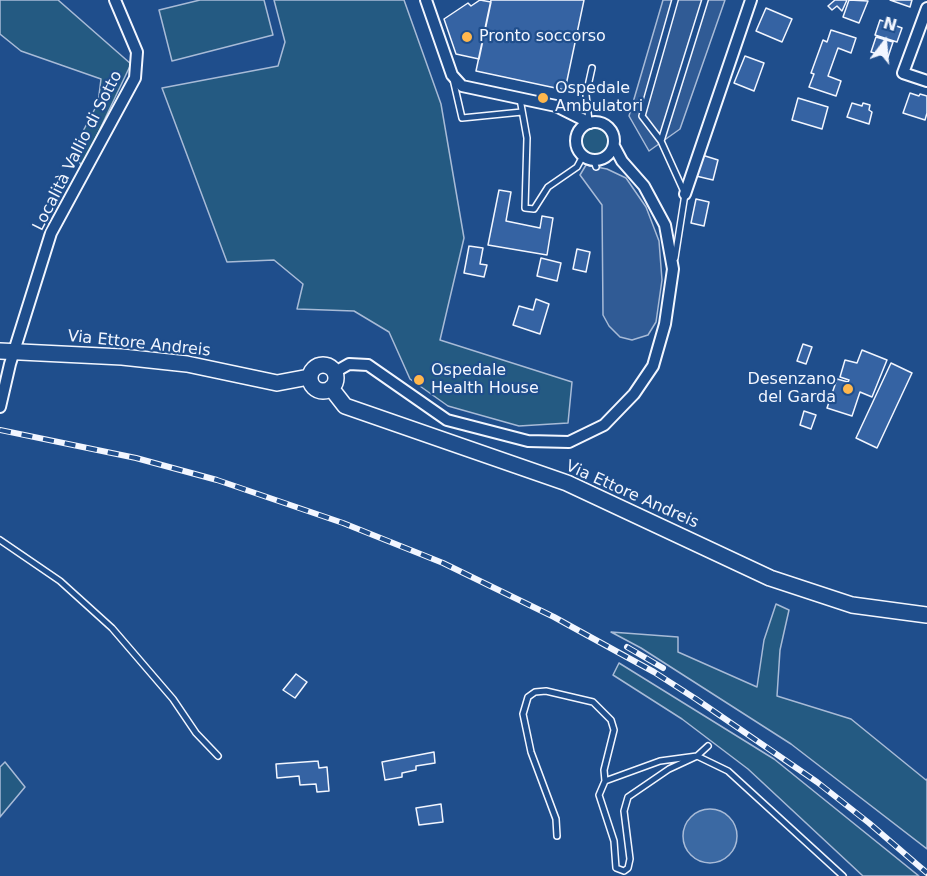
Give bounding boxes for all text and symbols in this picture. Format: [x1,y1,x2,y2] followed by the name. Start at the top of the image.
[855,12,915,72] north arrow
[881,13,899,35] text: N
[479,27,606,47] place label: Pronto soccorso
[460,30,474,44] marker: Pronto soccorso
[29,68,127,234] street label: Località Vallio di Sotto
[555,79,643,117] place label: Ospedale Ambulatori
[536,91,550,105] marker: Ospedale Ambulatori
[67,327,211,361] street label: Via Ettore Andreis
[431,361,539,399] place label: Ospedale Health House
[747,370,836,408] place label: Desenzano del Garda
[412,373,426,387] marker: Ospedale Health House
[841,382,855,396] marker: Desenzano del Garda
[562,457,702,533] street label: Via Ettore Andreis

